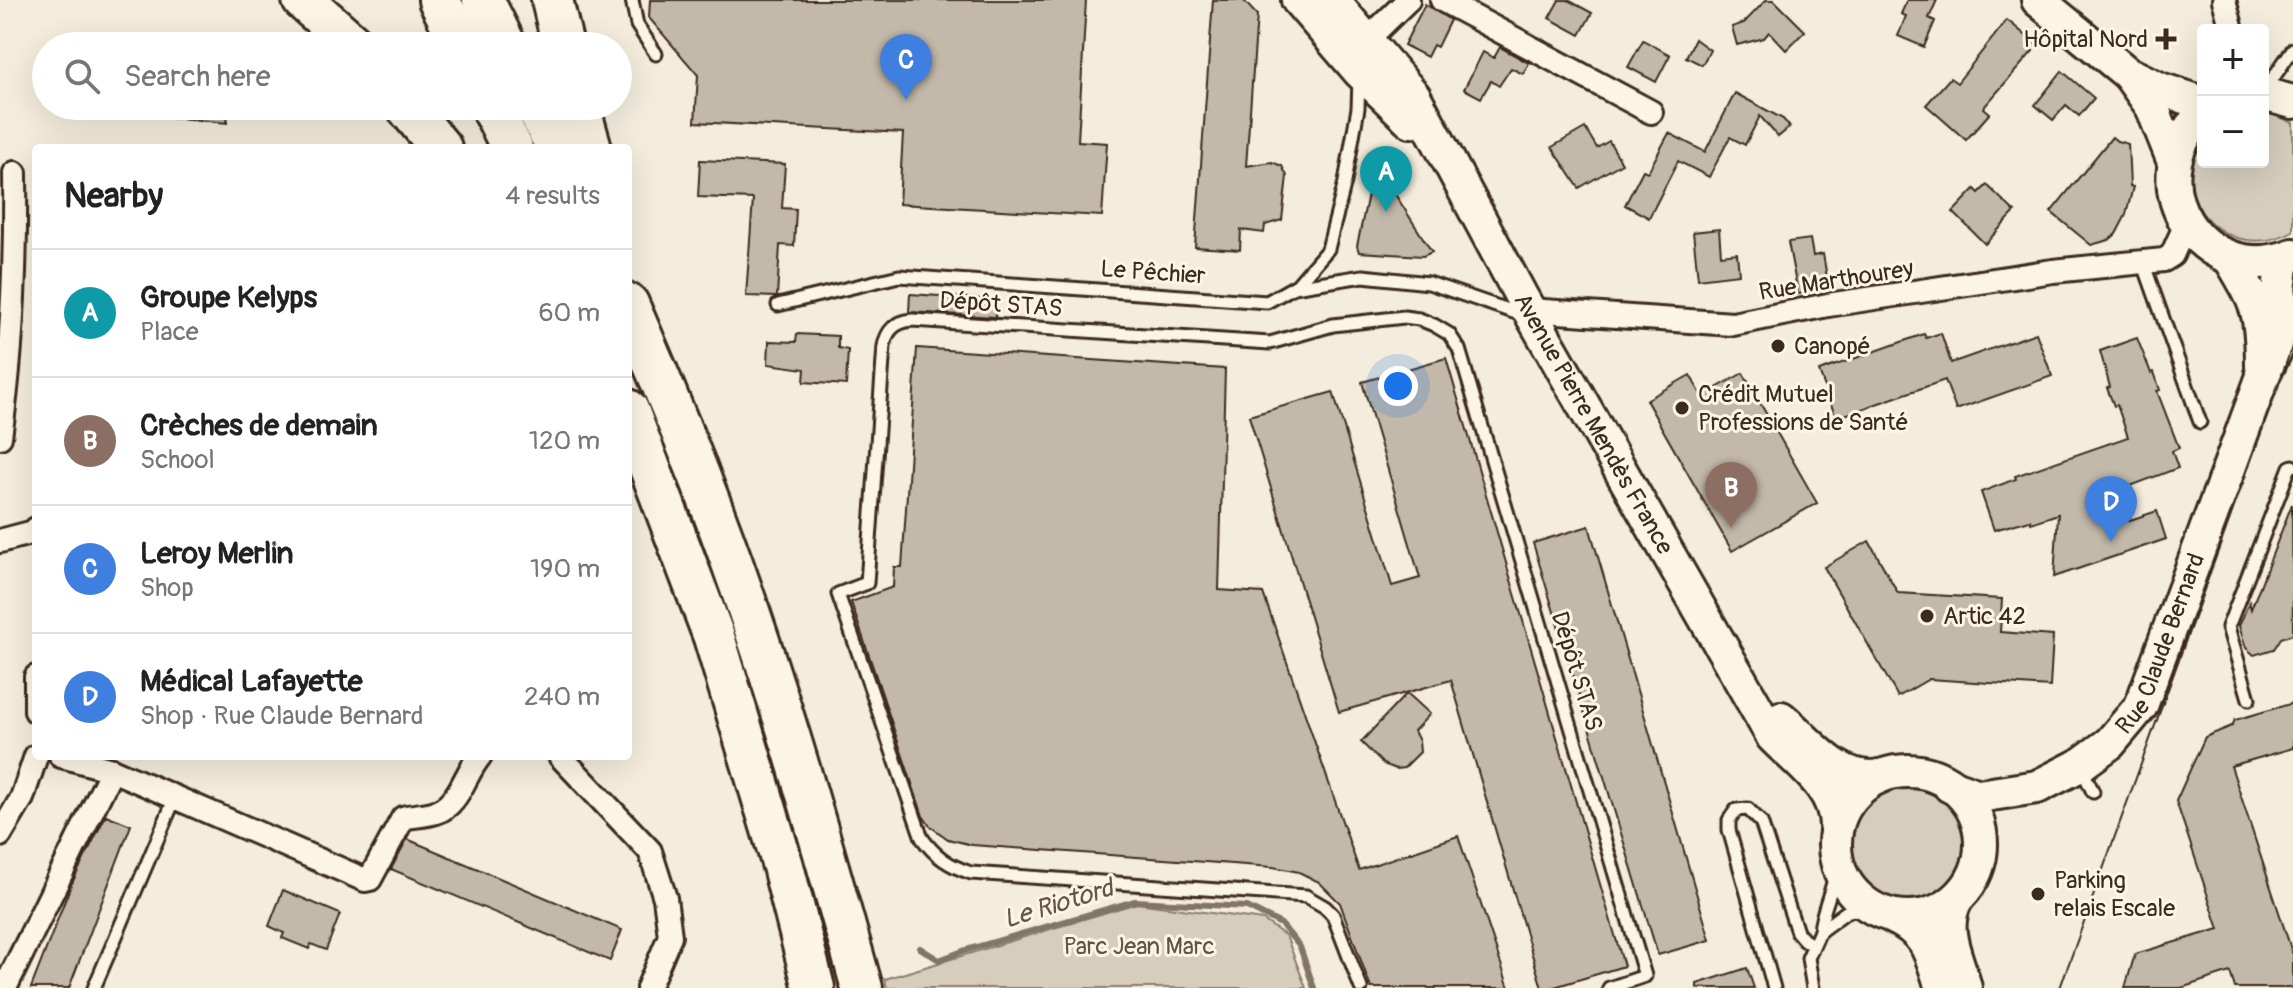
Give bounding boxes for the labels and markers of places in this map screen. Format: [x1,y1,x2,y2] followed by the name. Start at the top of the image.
[2023,25,2148,54] place label: Hôpital Nord
[2155,28,2177,50] marker: Hôpital Nord
[880,34,932,100] pin: C
[1360,146,1412,212] pin: A
[1794,332,1871,361] place label: Canopé
[1769,337,1787,355] marker: Canopé
[1698,380,1909,437] place label: Crédit Mutuel Professions de Santé
[1673,399,1691,417] marker: Crédit Mutuel Professions de Santé
[1705,462,1757,528] pin: B
[2085,476,2137,542] pin: D
[1943,602,2026,631] place label: Artic 42
[1918,607,1936,625] marker: Artic 42
[2054,866,2175,923] place label: Parking relais Escale
[2029,885,2047,903] marker: Parking relais Escale

